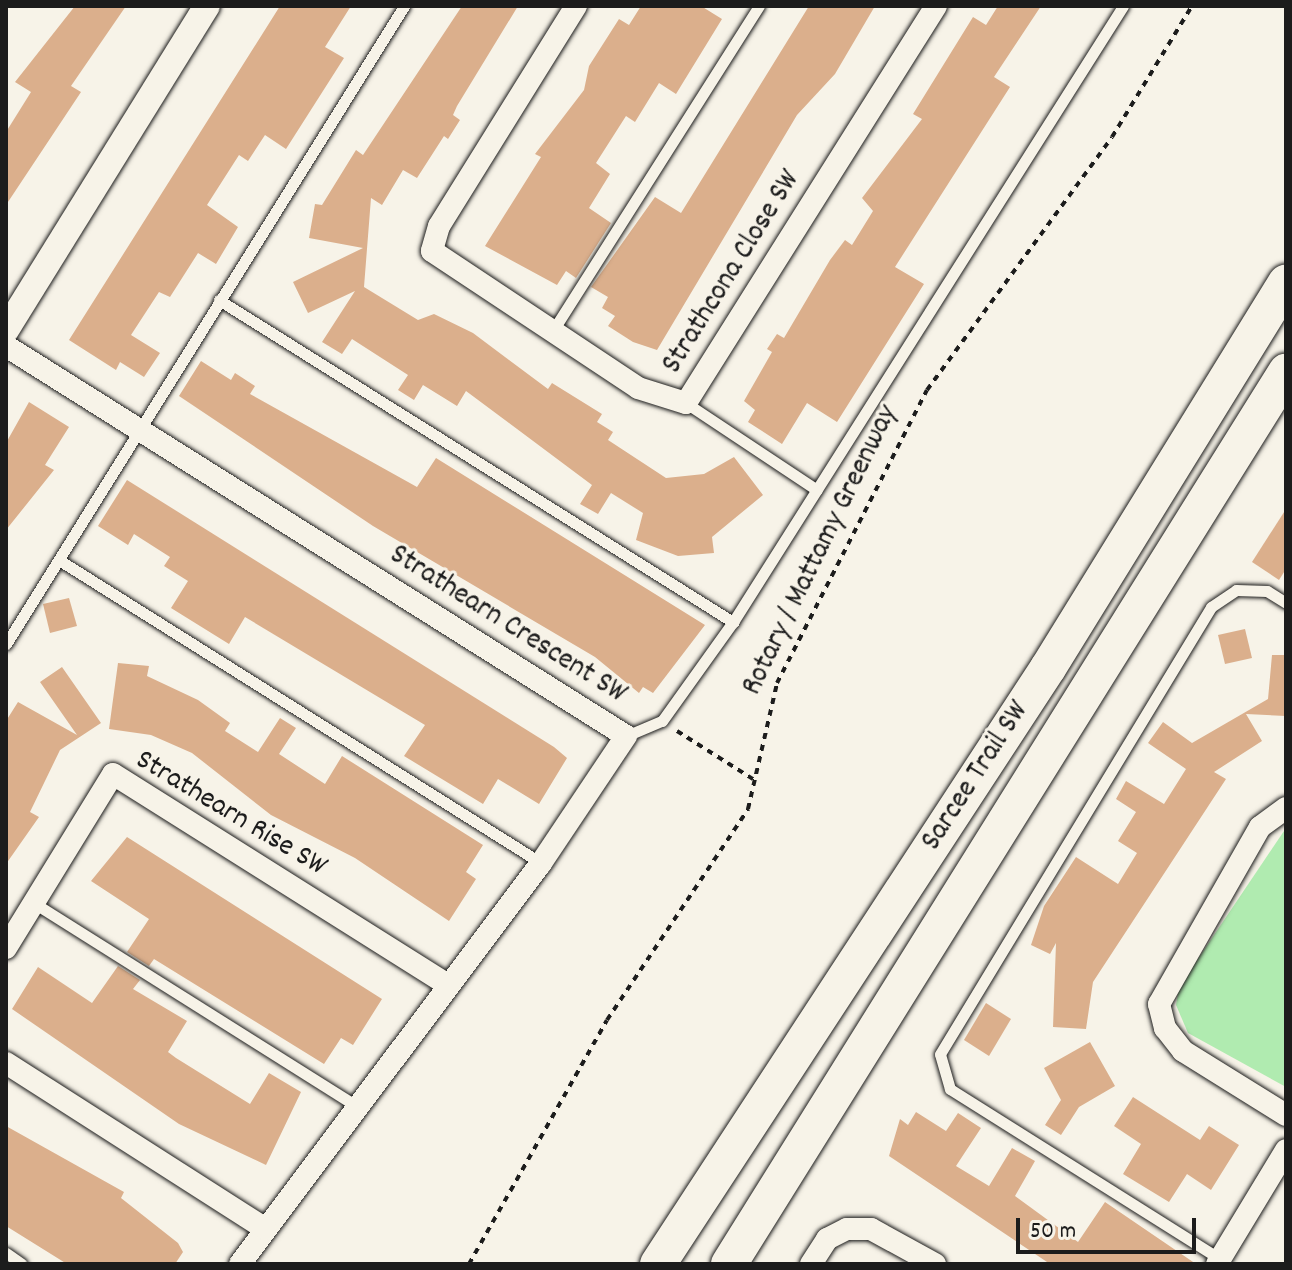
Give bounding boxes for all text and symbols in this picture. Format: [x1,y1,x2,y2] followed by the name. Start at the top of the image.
[656,165,810,381] street label: Strathcona Close SW
[736,400,908,702] street label: Rotary / Mattamy Greenway
[382,538,632,714] street label: Strathearn Crescent SW
[915,696,1039,858] street label: Sarcee Trail SW
[128,744,332,886] street label: Strathearn Rise SW
[1020,1202,1200,1252] scale bar
[1030,1215,1076,1249] text: 50 m

